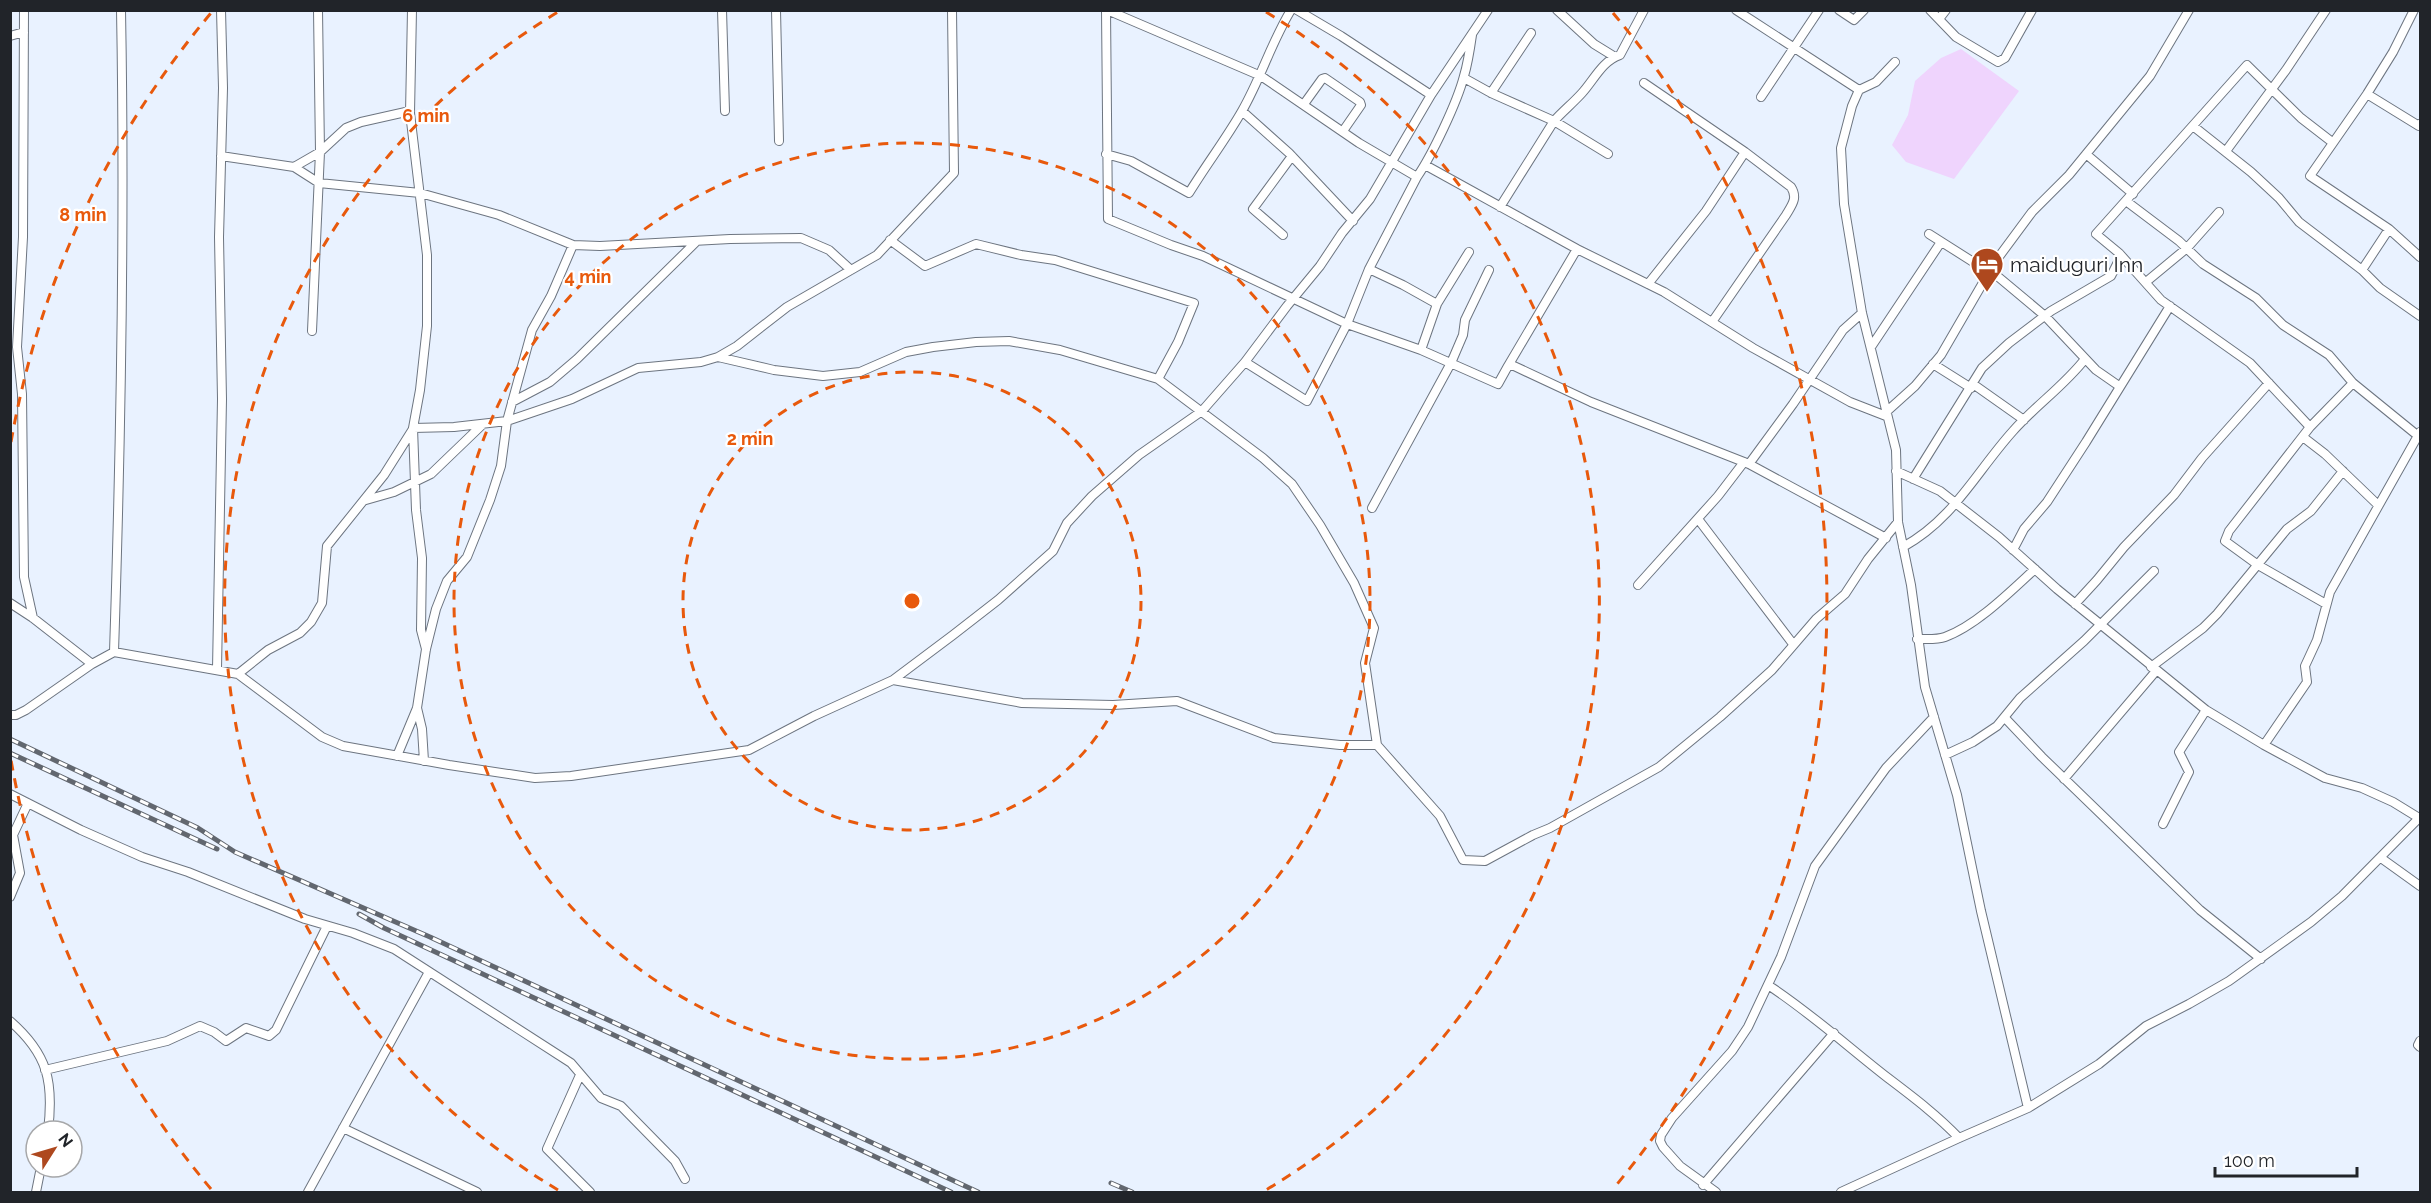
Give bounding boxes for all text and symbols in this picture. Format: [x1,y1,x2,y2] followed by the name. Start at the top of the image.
[402,105,450,126] text: 6 min
[59,204,107,225] text: 8 min
[1969,246,2005,293] hotel icon: maiduguri Inn
[2010,252,2143,277] place label: maiduguri Inn
[565,266,611,287] text: 4 min
[727,428,773,449] text: 2 min
[902,591,922,611] centre of rings
[24,1119,84,1179] north arrow
[54,1130,77,1151] text: N
[2215,1140,2358,1178] scale bar
[2224,1150,2275,1171] text: 100 m

